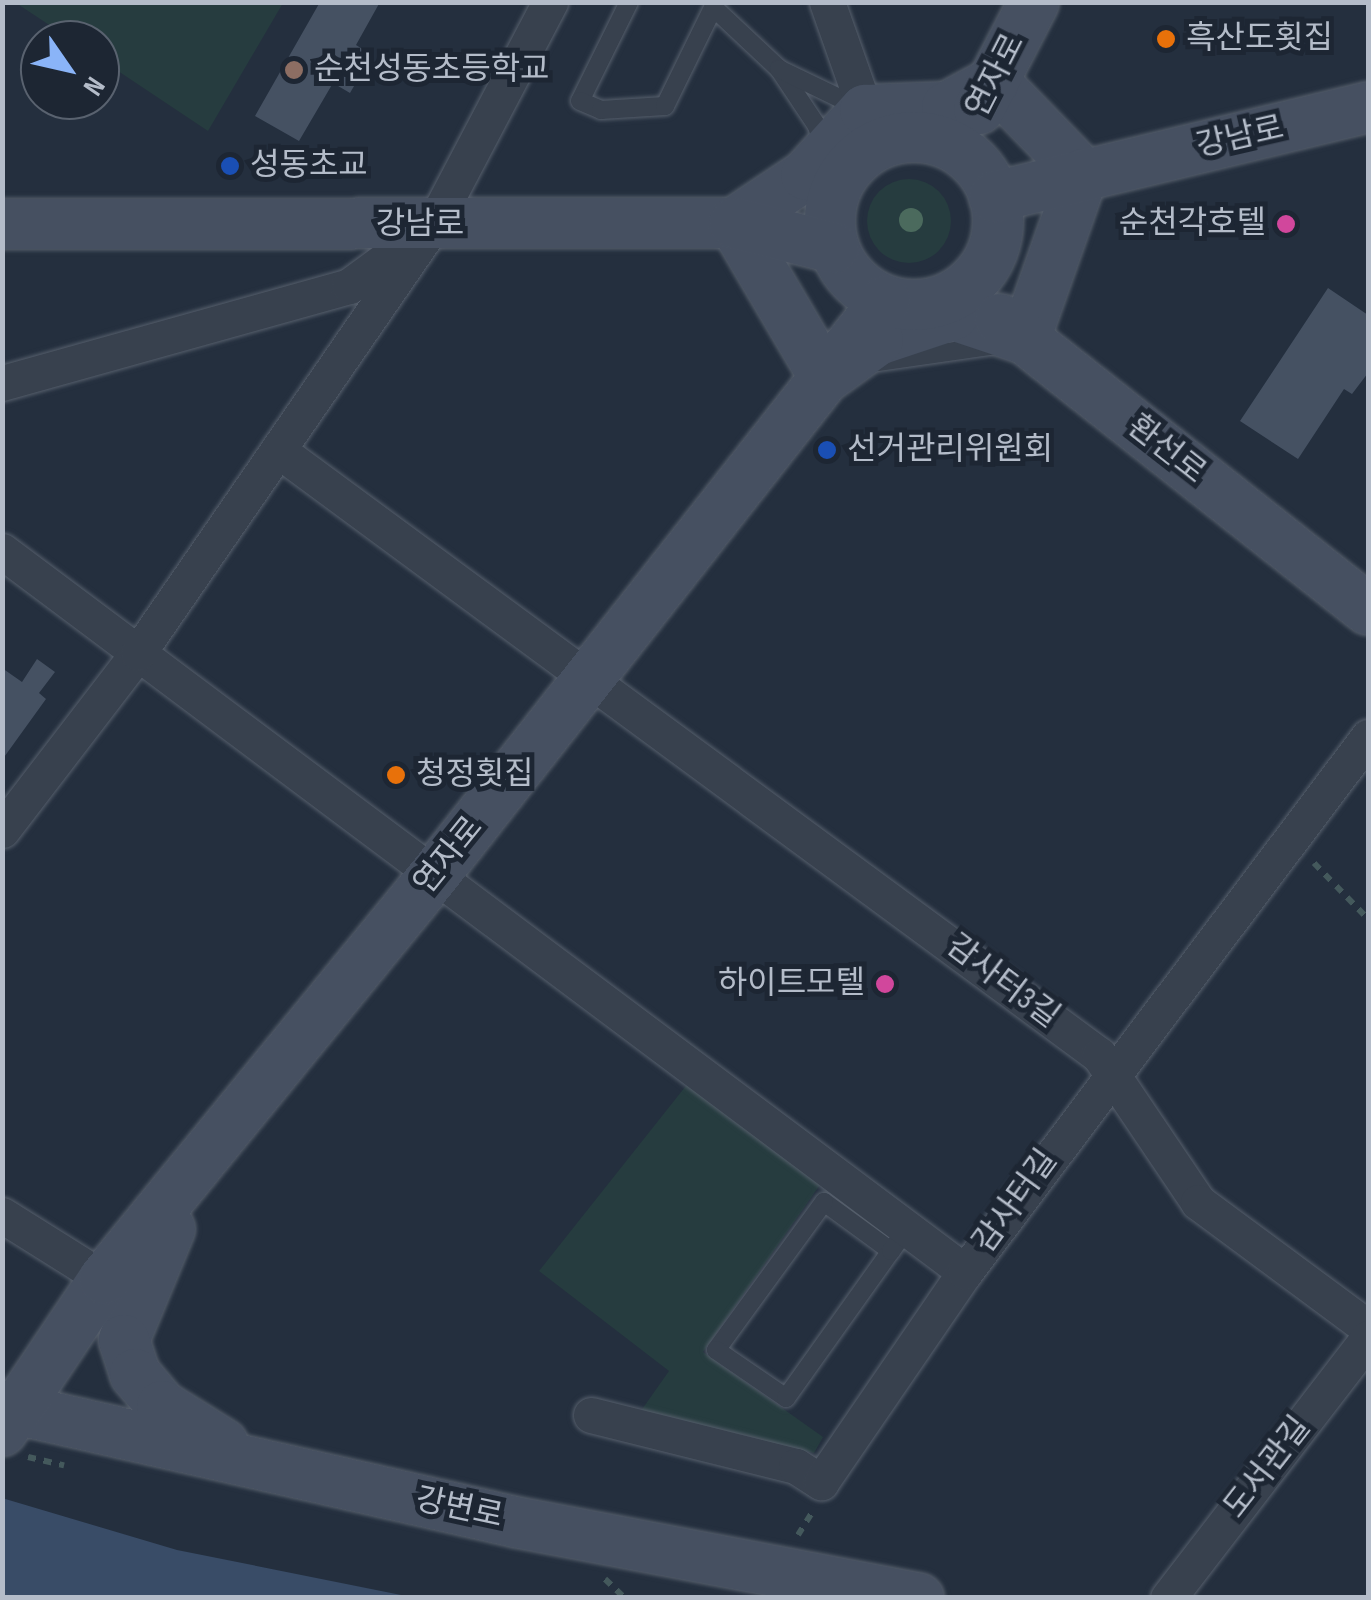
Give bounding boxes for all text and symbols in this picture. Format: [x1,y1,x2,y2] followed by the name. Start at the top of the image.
[20,20,120,120] north arrow
[1186,20,1333,58] place label: 흑산도횟집
[959,28,1033,124] street label: 연자로
[1155,28,1177,50] marker: 흑산도횟집
[314,51,550,89] place label: 순천성동초등학교
[283,59,305,81] marker: 순천성동초등학교
[76,71,111,101] text: N
[1193,109,1287,167] street label: 강남로
[250,147,368,185] place label: 성동초교
[219,155,241,177] marker: 성동초교
[1119,205,1266,243] place label: 순천각호텔
[376,206,464,244] street label: 강남로
[1275,213,1297,235] marker: 순천각호텔
[1119,408,1213,492] street label: 환선로
[847,431,1053,469] place label: 선거관리위원회
[816,439,838,461] marker: 선거관리위원회
[416,756,534,794] place label: 청정횟집
[385,764,407,786] marker: 청정횟집
[406,810,492,902] street label: 연자로
[938,927,1066,1037] street label: 감사터3길
[718,965,865,1003] place label: 하이트모텔
[874,973,896,995] marker: 하이트모텔
[966,1143,1066,1261] street label: 감사터길
[1217,1410,1319,1526] street label: 도서관길
[412,1481,506,1537] street label: 강변로

